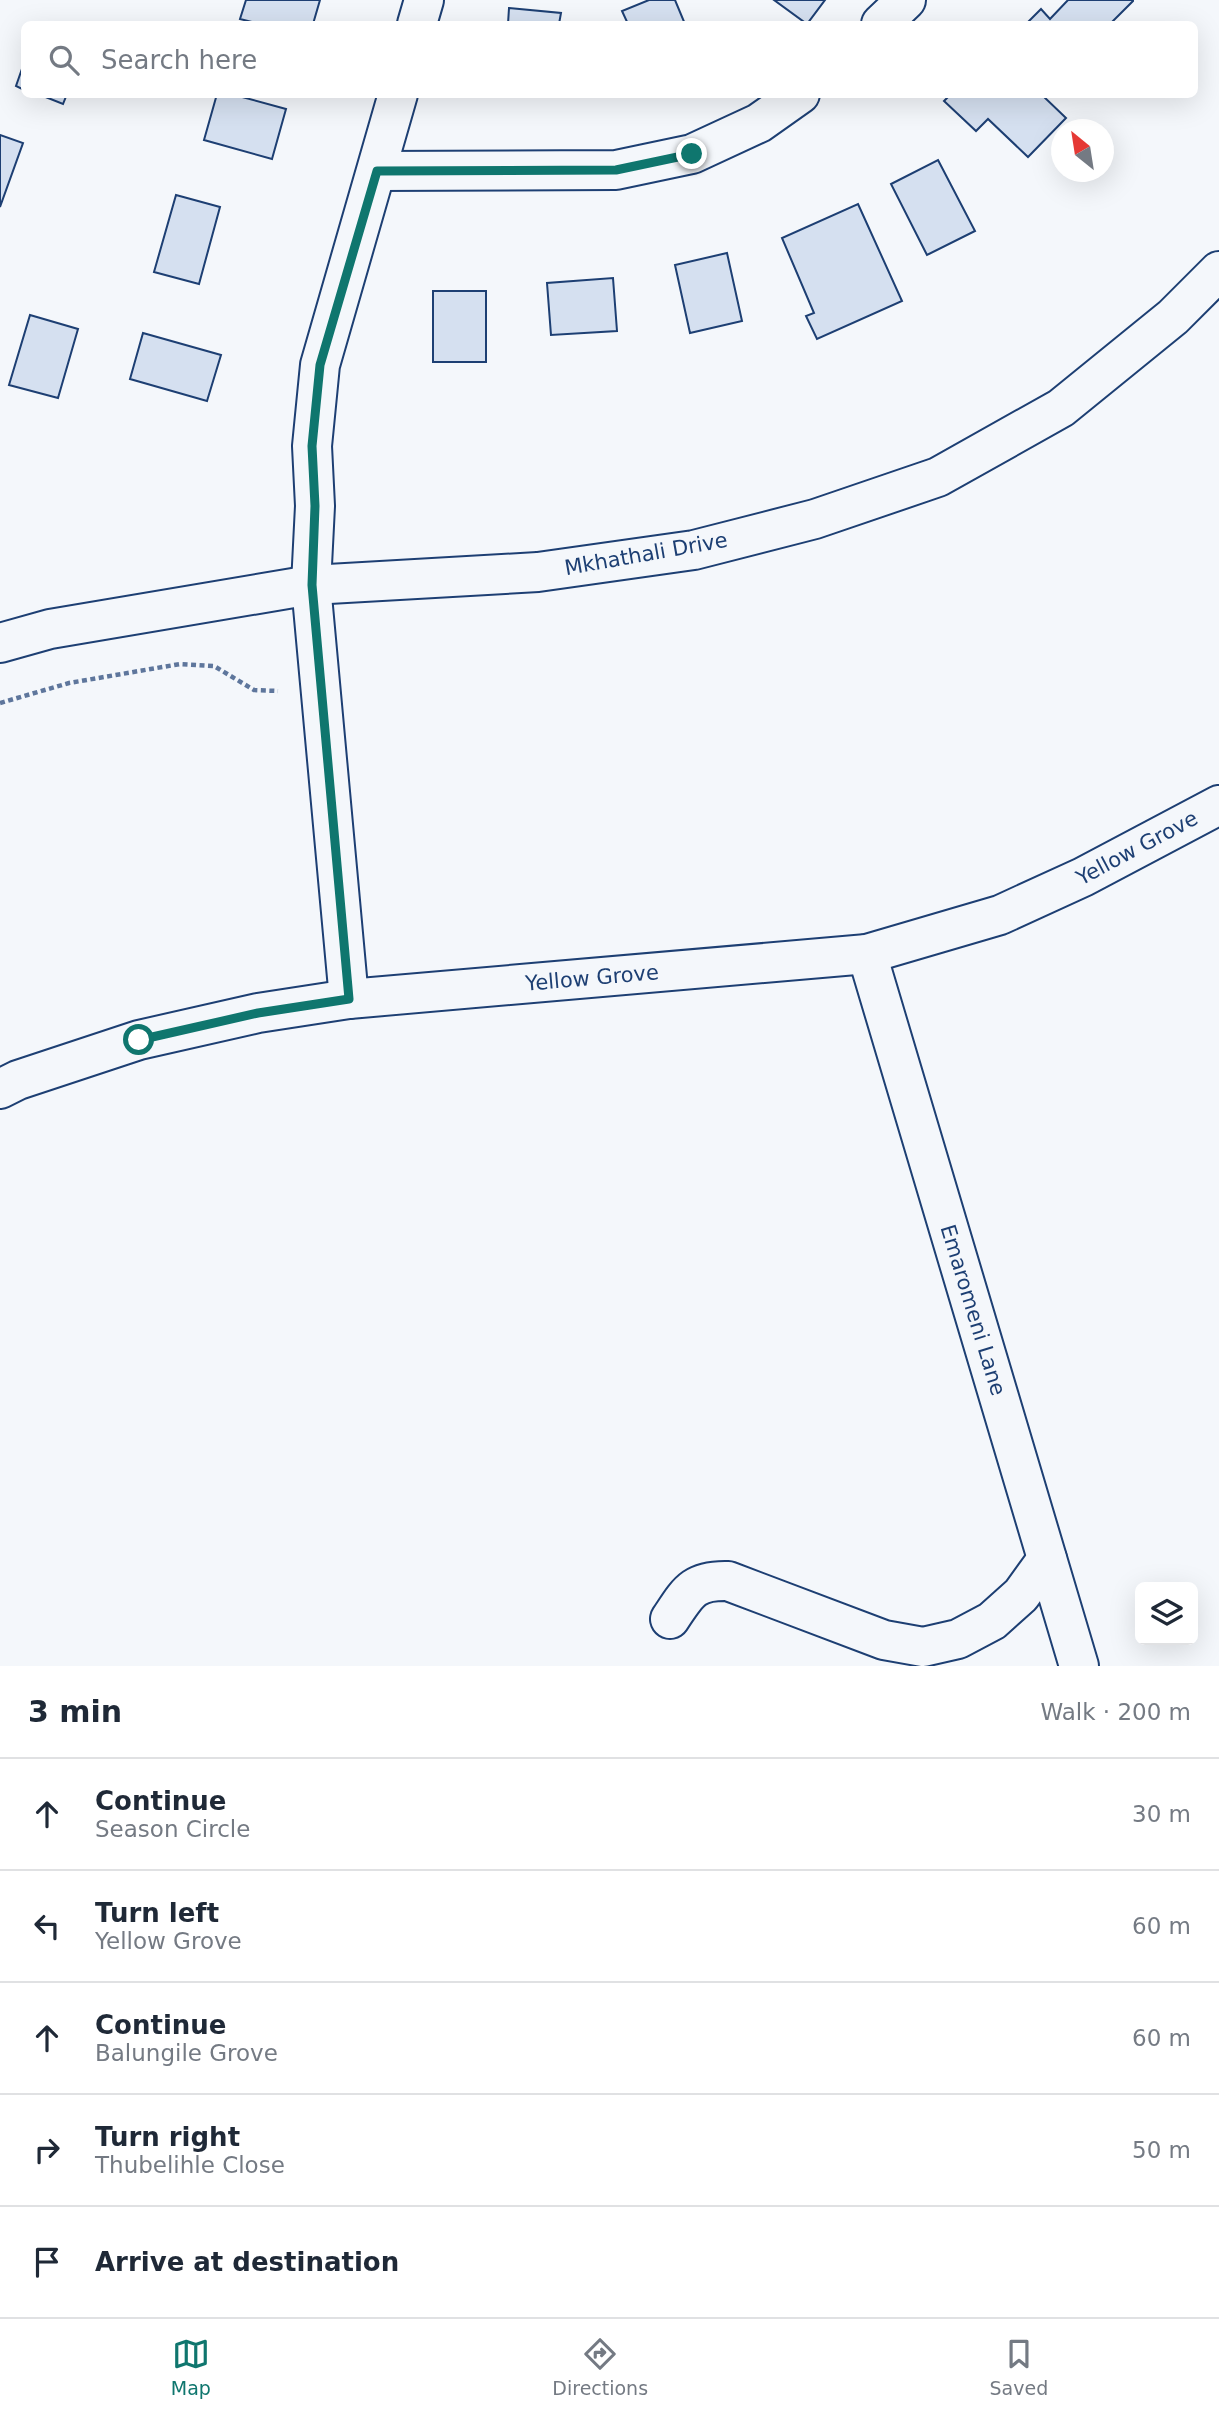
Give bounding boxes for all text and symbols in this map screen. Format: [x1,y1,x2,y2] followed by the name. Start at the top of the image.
[21,21,1198,98] search box
[45,41,83,79] icon: search
[101,45,257,75] text: Search here
[1051,119,1114,182] north arrow
[676,138,707,169] route end
[563,528,729,580] street label: Mkhathali Drive
[1071,806,1202,891] street label: Yellow Grove
[523,960,660,996] street label: Yellow Grove
[123,1024,154,1055] route start
[936,1222,1010,1398] street label: Emaromeni Lane
[1135,1582,1198,1645] map controls
[1135,1582,1198,1645] button: layers
[28,1694,122,1729] text: 3 min
[1040,1699,1191,1725] text: Walk · 200 m
[95,1786,226,1816] text: Continue
[28,1795,66,1833] icon: ahead
[1132,1801,1191,1827] text: 30 m
[95,1816,250,1842] text: Season Circle
[95,1898,219,1928] text: Turn left
[28,1907,66,1945] icon: left
[1132,1913,1191,1939] text: 60 m
[95,1928,242,1954] text: Yellow Grove
[95,2010,226,2040] text: Continue
[28,2019,66,2057] icon: ahead
[1132,2025,1191,2051] text: 60 m
[95,2040,278,2066] text: Balungile Grove
[95,2122,240,2152] text: Turn right
[28,2131,66,2169] icon: right
[1132,2137,1191,2163] text: 50 m
[95,2152,285,2178] text: Thubelihle Close
[28,2243,66,2281] icon: arrive
[95,2247,399,2277] text: Arrive at destination
[171,2335,211,2399] tab: Map
[552,2335,648,2399] tab: Directions
[990,2335,1048,2399] tab: Saved

